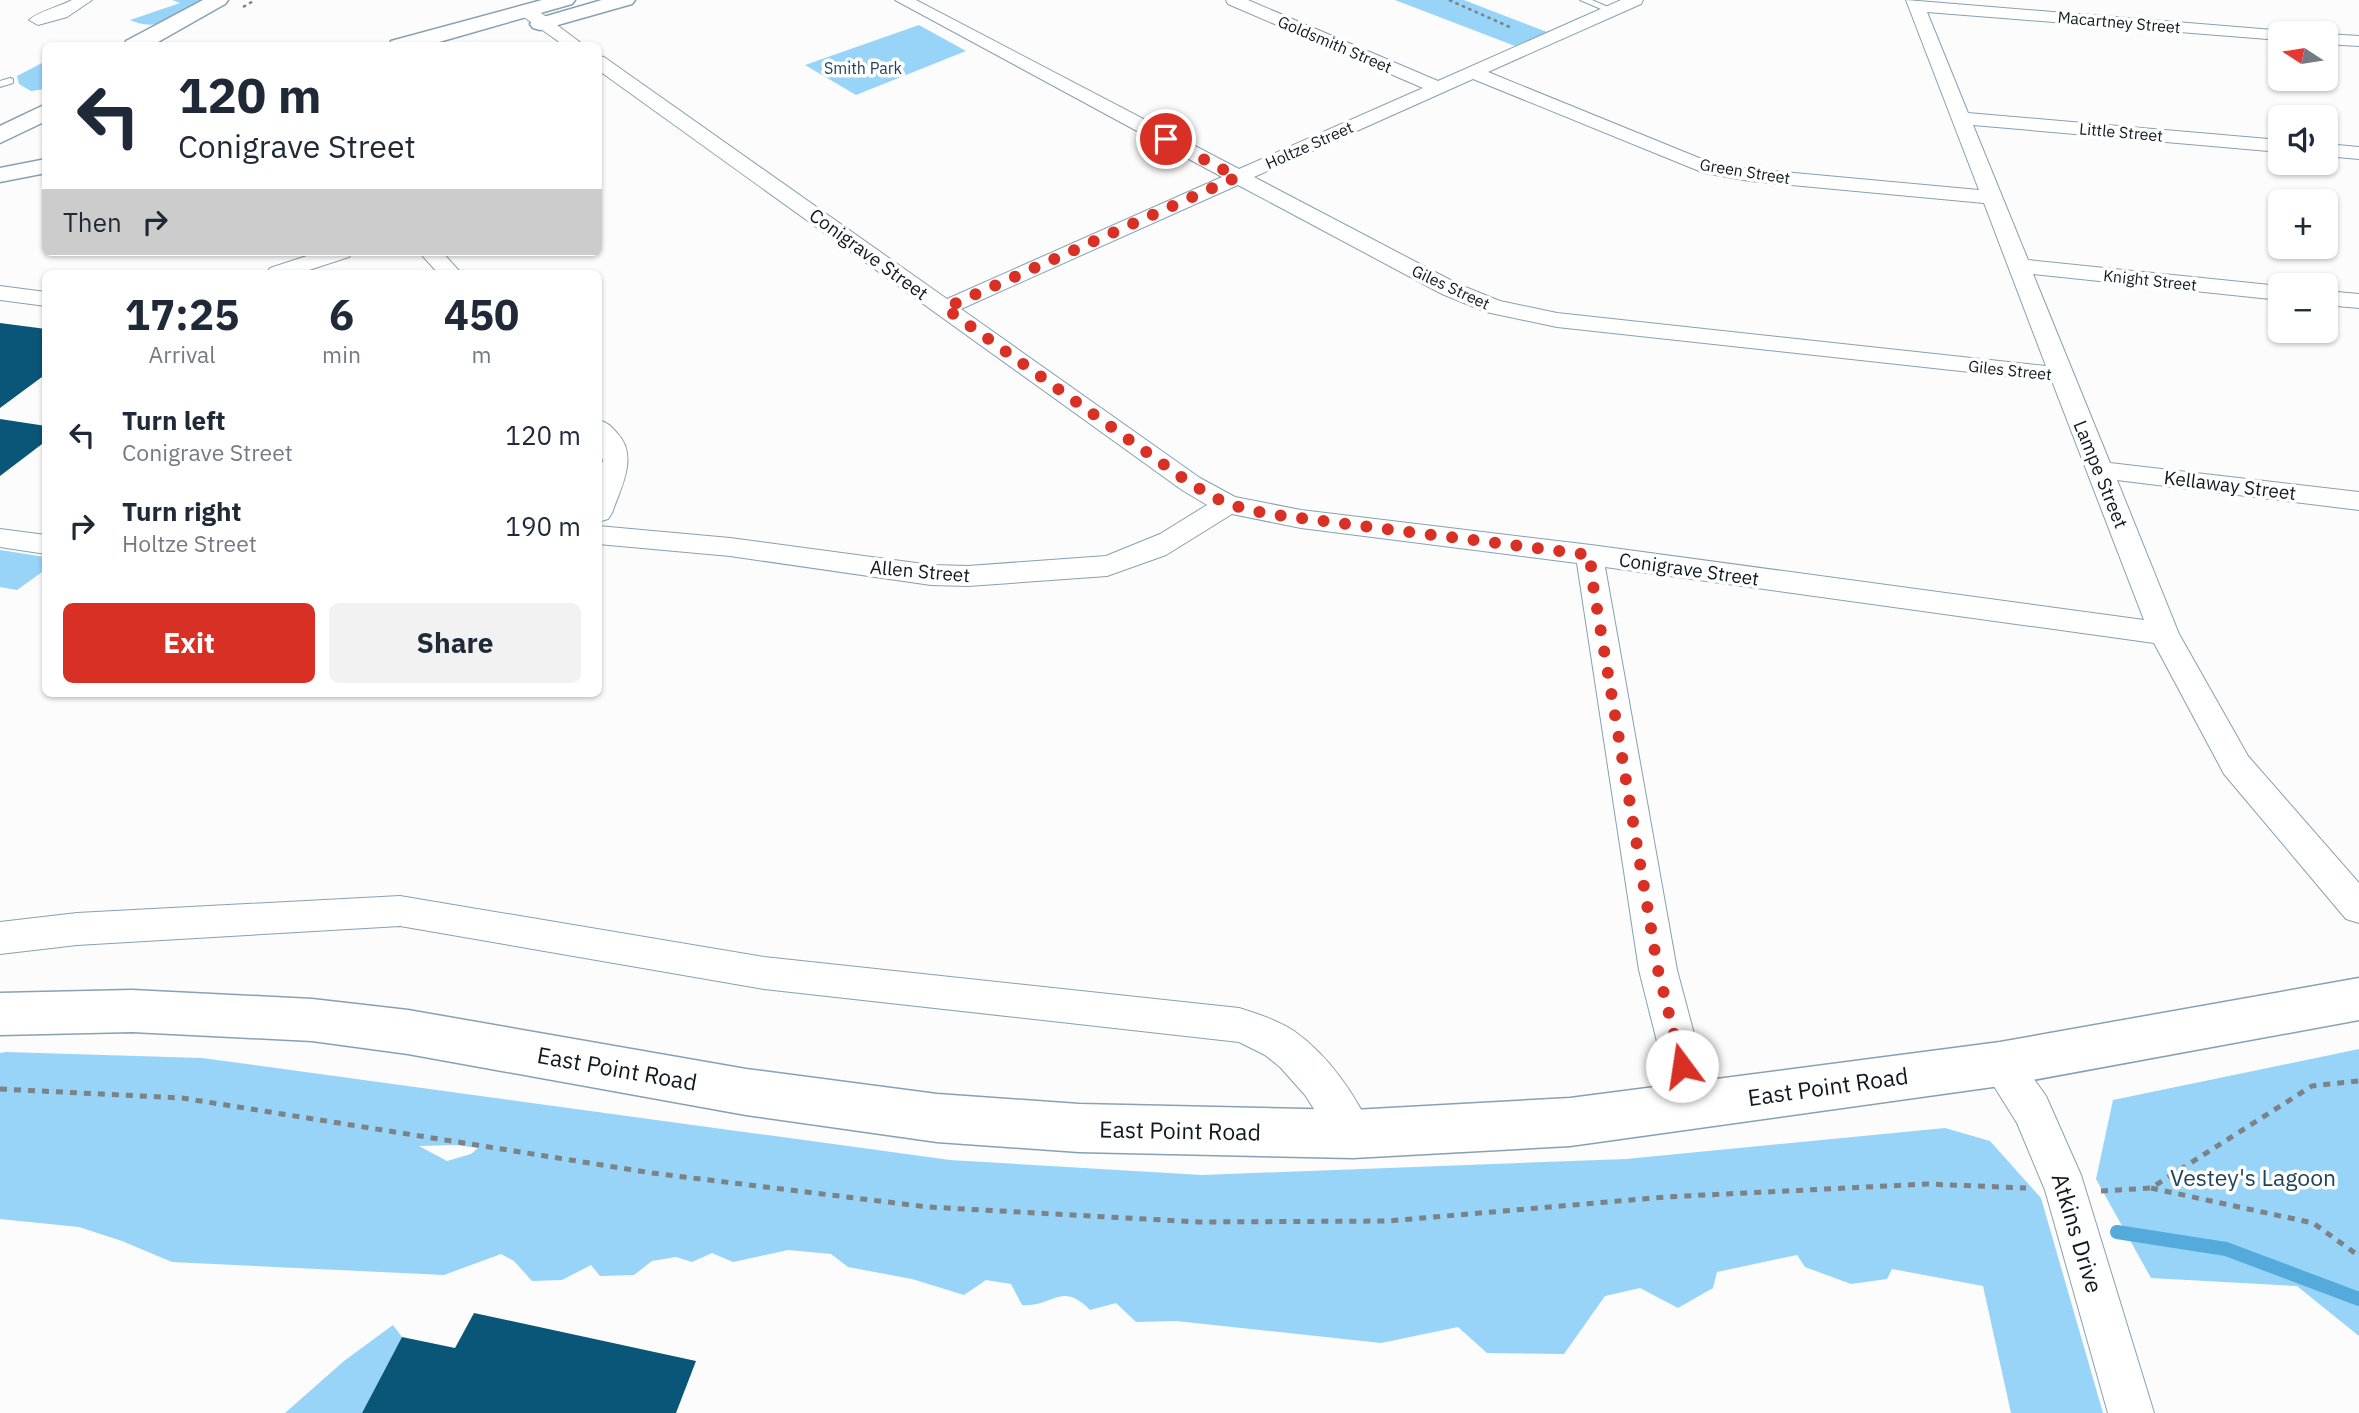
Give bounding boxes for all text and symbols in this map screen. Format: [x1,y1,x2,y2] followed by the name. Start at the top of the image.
[2057,7,2181,37] street label: Macartney Street
[1275,11,1395,77] street label: Goldsmith Street
[2268,21,2338,91] north arrow
[2268,21,2338,343] map controls
[824,58,903,78] park label: Smith Park
[178,63,322,126] text: 120 m
[63,70,154,161] icon: left
[2268,105,2338,175] button: sound
[1136,109,1196,169] pin
[1262,117,1356,173] street label: Holtze Street
[2078,118,2164,146] street label: Little Street
[1147,120,1185,158] icon: arrive
[178,125,416,167] text: Conigrave Street
[1698,154,1792,188] street label: Green Street
[2268,189,2338,259] button: +
[136,203,174,241] icon: right
[805,203,933,305] street label: Conigrave Street
[63,205,122,239] text: Then
[1409,260,1493,314] street label: Giles Street
[2102,265,2198,295] street label: Knight Street
[2268,273,2338,343] button: −
[125,287,239,342] text: 17:25
[329,287,354,342] text: 6
[444,287,519,342] text: 450
[149,339,216,369] text: Arrival
[322,339,361,369] text: min
[471,339,492,369] text: m
[1967,356,2053,384] street label: Giles Street
[122,403,225,437] text: Turn left
[63,416,101,454] icon: left
[2068,417,2134,531] street label: Lampe Street
[505,418,581,452] text: 120 m
[122,437,293,467] text: Conigrave Street
[2163,465,2297,505] street label: Kellaway Street
[122,494,241,528] text: Turn right
[63,507,101,545] icon: right
[505,509,581,543] text: 190 m
[122,528,257,558] text: Holtze Street
[1617,547,1761,591] street label: Conigrave Street
[869,555,971,587] street label: Allen Street
[63,603,315,683] button: Exit
[329,603,581,683] button: Share
[1645,1029,1719,1103] position arrow
[535,1039,699,1097] street label: East Point Road
[1746,1060,1910,1112] street label: East Point Road
[1099,1114,1261,1146] street label: East Point Road
[2170,1162,2336,1192] park label: Vestey's Lagoon
[2046,1169,2110,1296] street label: Atkins Drive

